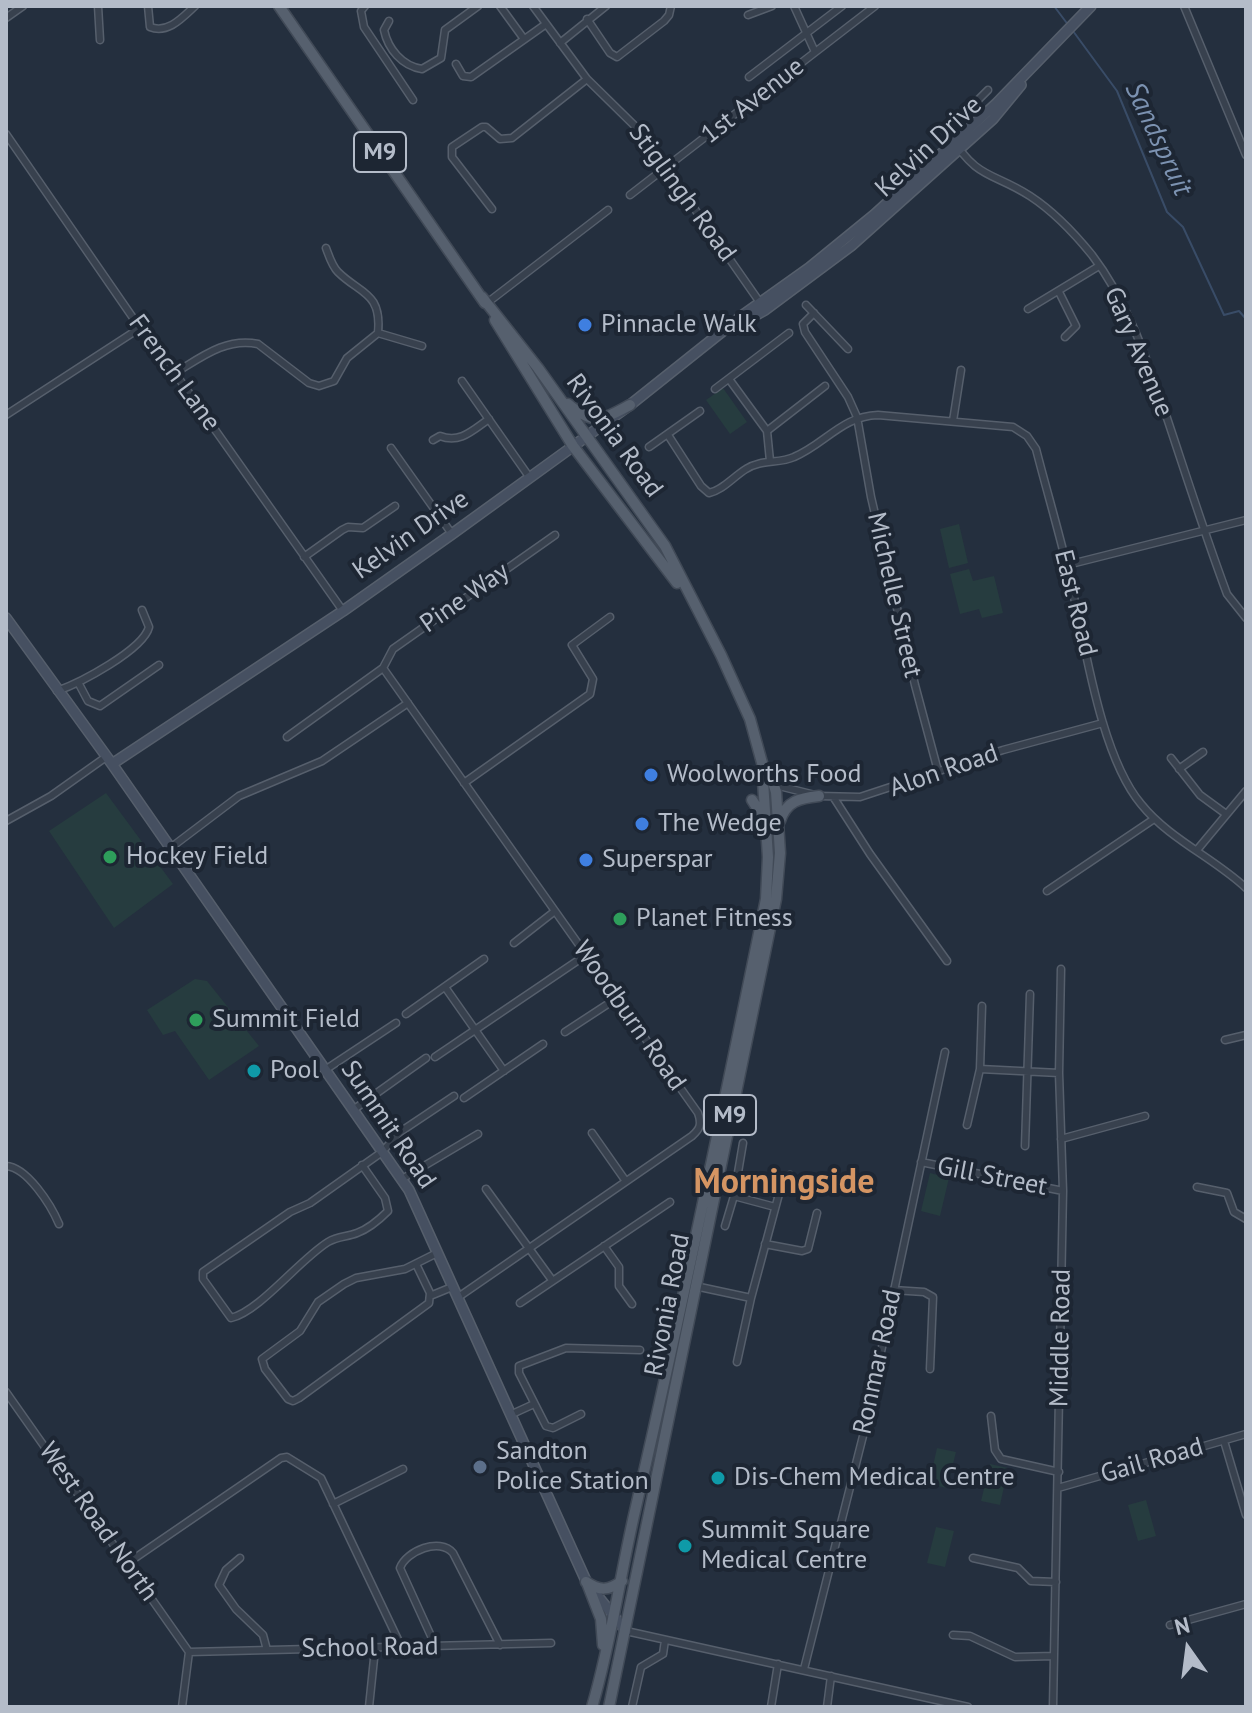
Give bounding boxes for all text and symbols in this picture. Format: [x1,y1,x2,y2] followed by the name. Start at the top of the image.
[695,51,811,151] street label: 1st Avenue
[1117,77,1199,201] water label: Sandspruit
[869,90,989,204] street label: Kelvin Drive
[622,118,742,268] street label: Stiglingh Road
[354,132,406,172] road number: M9
[1097,282,1179,422] street label: Gary Avenue
[121,309,227,437] street label: French Lane
[601,309,757,341] place label: Pinnacle Walk
[576,316,594,334] marker: Pinnacle Walk
[559,368,669,504] street label: Rivonia Road
[347,484,475,586] street label: Kelvin Drive
[860,509,928,681] street label: Michelle Street
[1047,547,1103,659] street label: East Road
[415,556,515,640] street label: Pine Way
[886,738,1002,804] street label: Alon Road
[667,759,862,791] place label: Woolworths Food
[642,766,660,784] marker: Woolworths Food
[658,808,782,840] place label: The Wedge
[633,815,651,833] marker: The Wedge
[126,841,268,873] place label: Hockey Field
[602,844,713,876] place label: Superspar
[101,848,119,866] marker: Hockey Field
[577,851,595,869] marker: Superspar
[636,903,793,935] place label: Planet Fitness
[611,910,629,928] marker: Planet Fitness
[566,935,692,1097] street label: Woodburn Road
[212,1004,360,1036] place label: Summit Field
[187,1011,205,1029] marker: Summit Field
[270,1055,319,1087] place label: Pool
[334,1055,442,1195] street label: Summit Road
[245,1062,263,1080] marker: Pool
[704,1095,756,1135] road number: M9
[934,1151,1050,1203] street label: Gill Street
[694,1163,874,1203] district label: Morningside
[639,1231,697,1379] street label: Rivonia Road
[1044,1269,1078,1407] street label: Middle Road
[847,1287,909,1437] street label: Ronmar Road
[1097,1431,1207,1491] street label: Gail Road
[496,1436,649,1498] place label: Sandton Police Station
[32,1437,164,1607] street label: West Road North
[471,1458,489,1476] marker: Sandton Police Station
[734,1462,1015,1494] place label: Dis-Chem Medical Centre
[709,1469,727,1487] marker: Dis-Chem Medical Centre
[701,1515,870,1576] place label: Summit Square Medical Centre
[676,1537,694,1555] marker: Summit Square Medical Centre
[1148,1609,1228,1689] north arrow
[1172,1610,1193,1641] text: N
[301,1631,439,1665] street label: School Road

